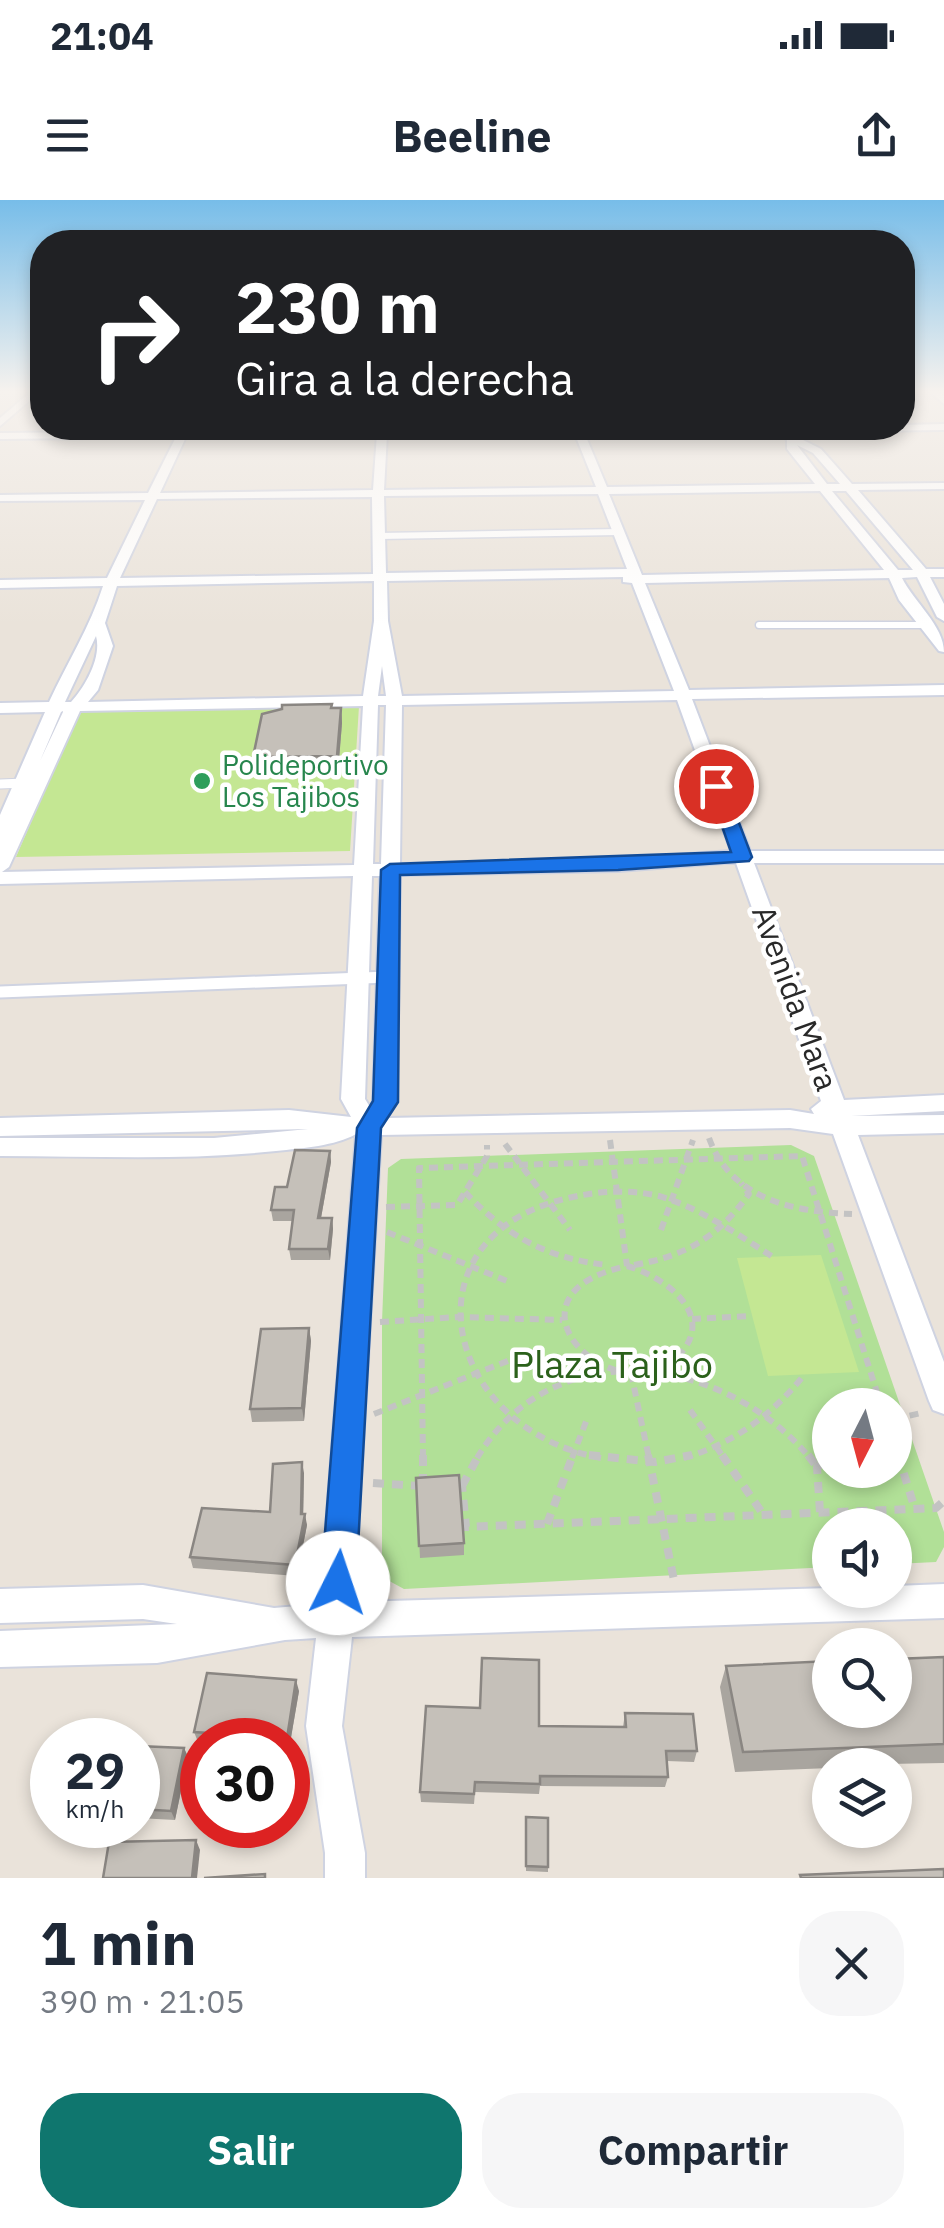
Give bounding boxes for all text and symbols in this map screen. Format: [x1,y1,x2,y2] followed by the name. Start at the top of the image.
[50,11,154,60] text: 21:04
[392,106,552,164] text: Beeline
[40,108,95,163] icon: menu
[849,108,904,163] icon: share
[235,261,440,352] text: 230 m
[70,270,200,400] icon: right
[235,349,574,407] text: Gira a la derecha
[674,744,759,829] pin
[222,746,389,815] place label: Polideportivo Los Tajibos
[689,759,744,814] icon: arrive
[191,770,213,792] marker: Polideportivo Los Tajibos
[743,899,849,1096] street label: Avenida Mara
[511,1339,713,1388] park label: Plaza Tajibo
[812,1388,912,1488] north arrow
[812,1388,912,1848] map controls
[812,1508,912,1608] button: sound
[286,1531,390,1635] position arrow
[812,1628,912,1728] button: search
[180,1718,310,1848] speed limit sign: 30
[65,1738,125,1803] text: 29
[812,1748,912,1848] button: layers
[66,1792,124,1825] text: km/h
[40,1903,197,1982] text: 1 min
[799,1911,904,2016] button: close
[40,1980,245,2022] text: 390 m · 21:05
[40,2093,462,2208] button: Salir
[482,2093,904,2208] button: Compartir

